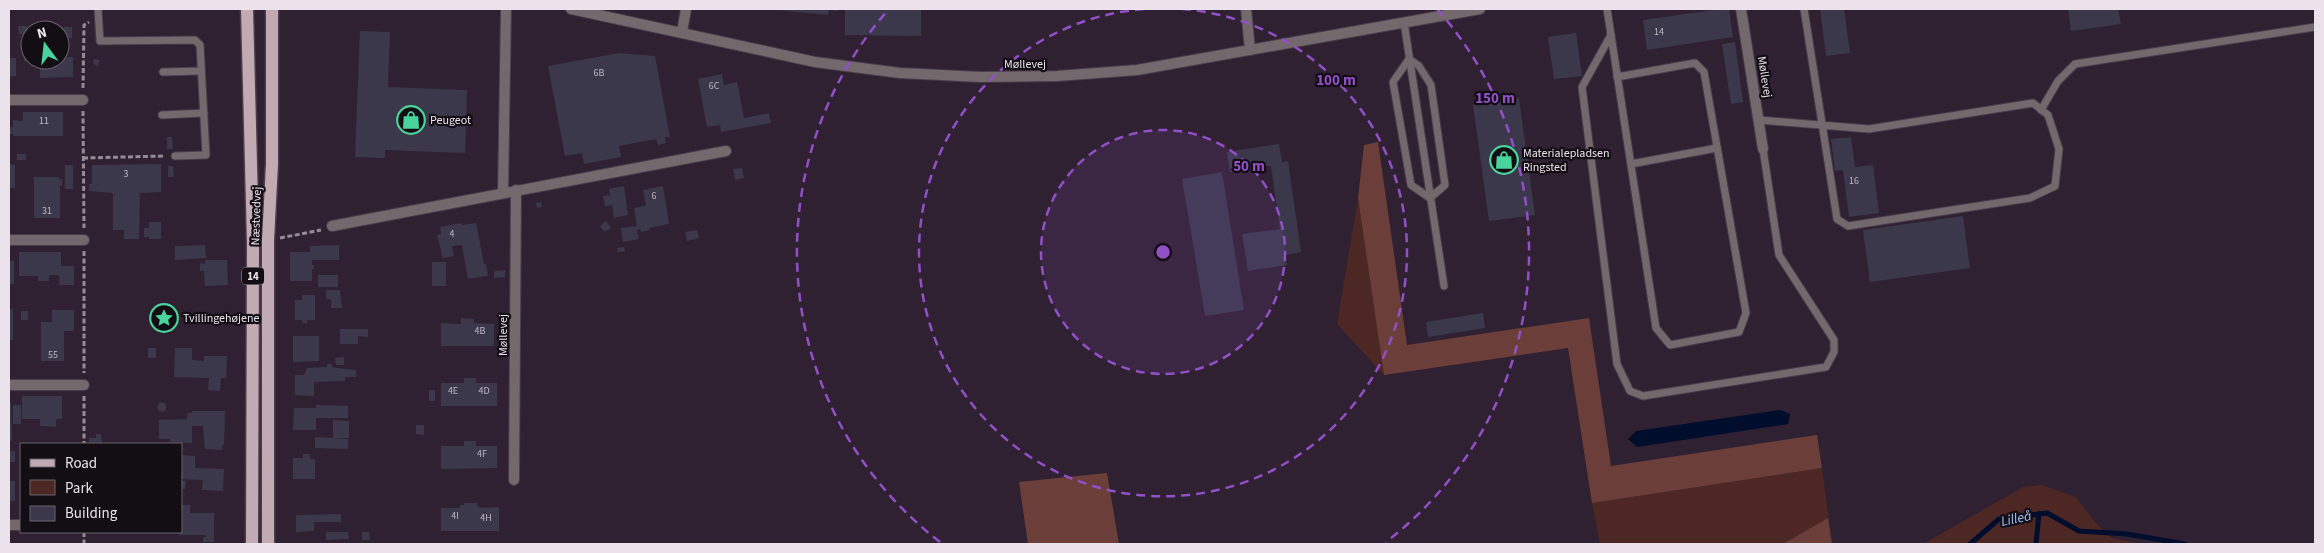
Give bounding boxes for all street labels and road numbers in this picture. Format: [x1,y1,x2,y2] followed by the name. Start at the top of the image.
[1753,55,1776,99] street label: Møllevej
[1004,56,1046,73] street label: Møllevej
[247,186,266,246] street label: Næstvedvej
[242,268,264,284] road number: 14
[495,314,512,356] street label: Møllevej

